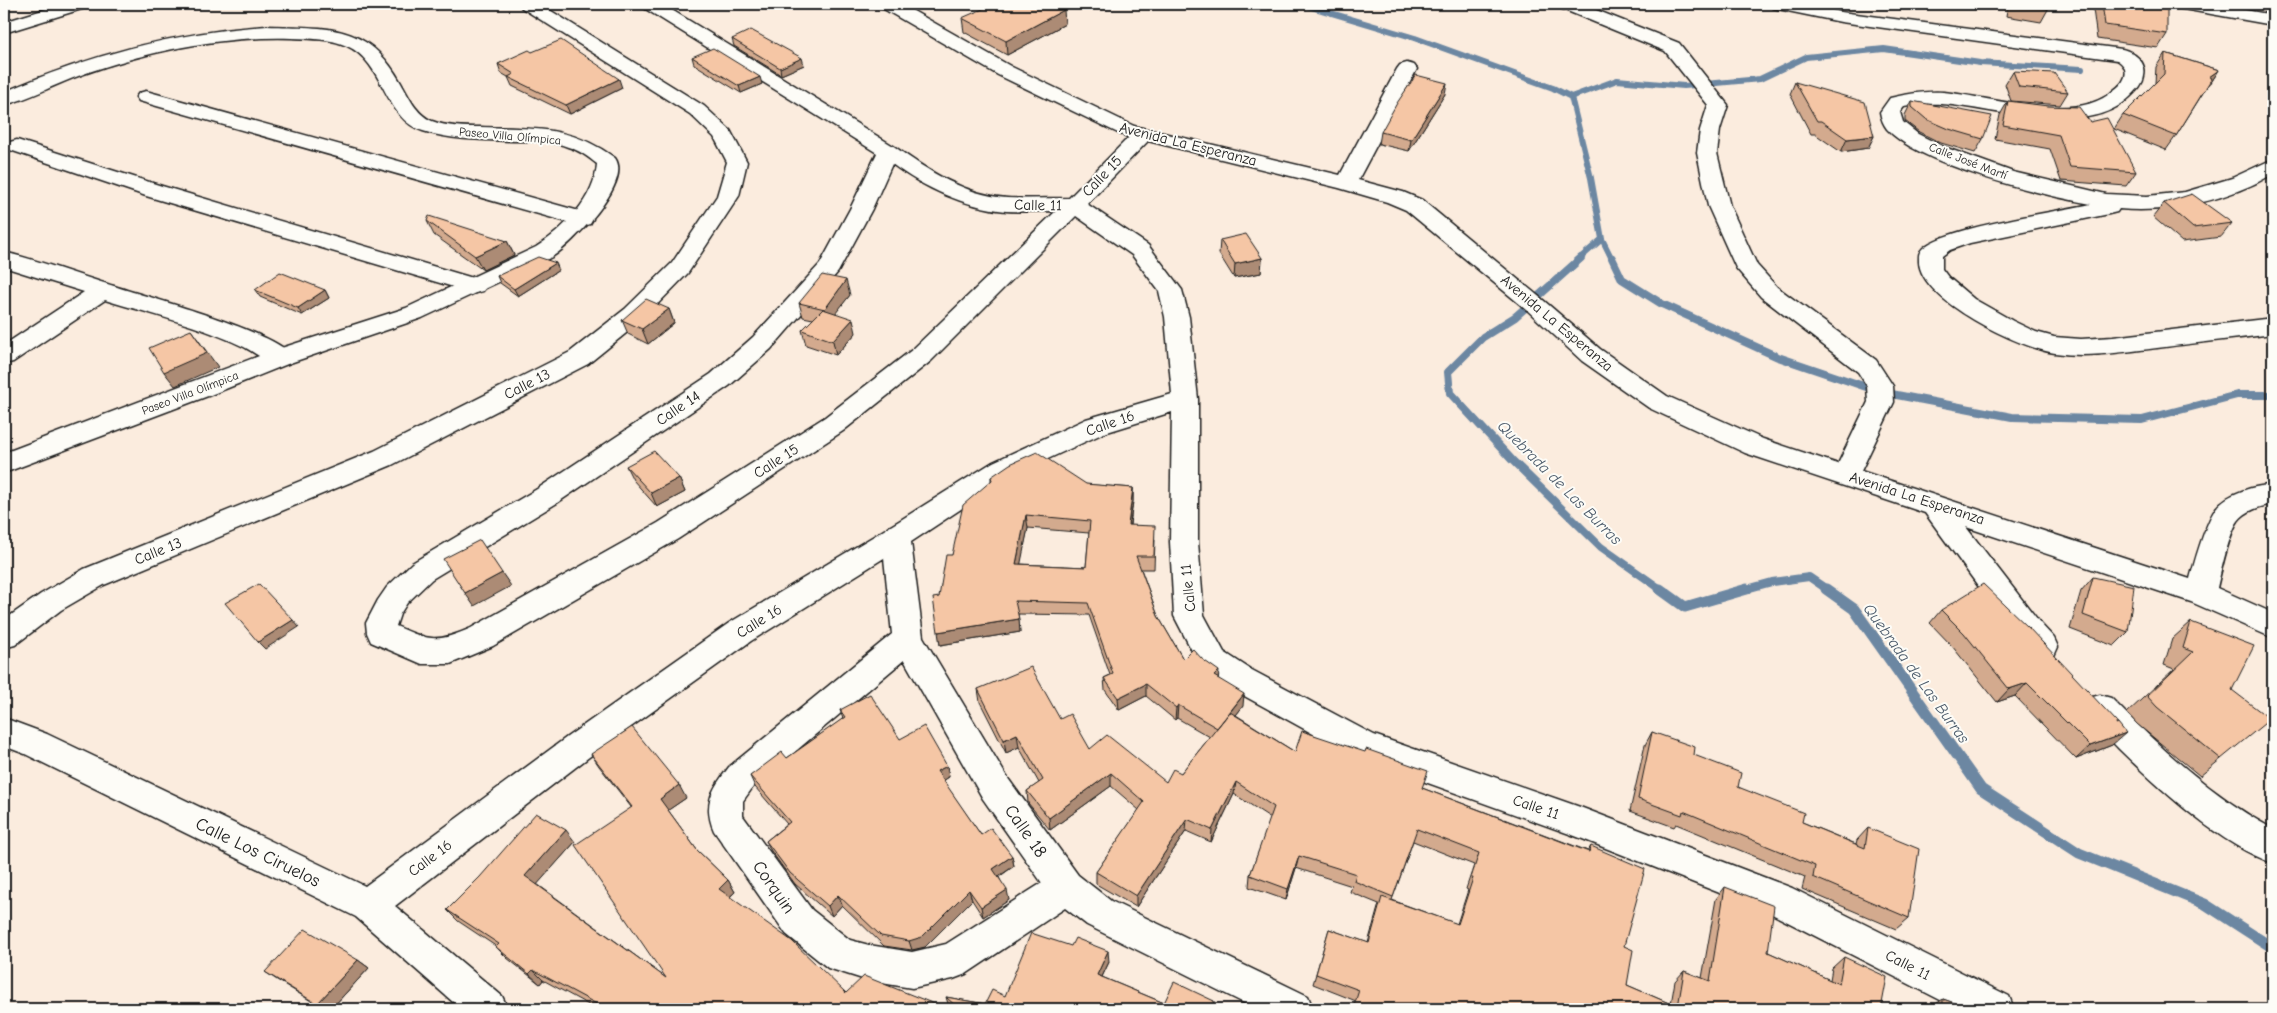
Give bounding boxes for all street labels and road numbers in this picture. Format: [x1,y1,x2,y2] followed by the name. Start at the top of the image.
[1117,118,1259,170] street label: Avenida La Esperanza
[458,125,562,147] street label: Paseo Villa Olímpica
[1927,140,2009,182] street label: Calle José Martí
[1078,152,1126,200] street label: Calle 15
[1014,196,1062,214] street label: Calle 11
[1497,271,1617,375] street label: Avenida La Esperanza
[501,365,553,403] street label: Calle 13
[140,368,240,418] street label: Paseo Villa Olímpica
[653,387,703,429] street label: Calle 14
[1083,406,1137,440] street label: Calle 16
[750,440,802,482] street label: Calle 15
[1847,468,1987,528] street label: Avenida La Esperanza
[132,533,184,569] street label: Calle 13
[1177,563,1199,613] street label: Calle 11
[733,600,785,642] street label: Calle 16
[1510,791,1562,823] street label: Calle 11
[1000,801,1051,862] street label: Calle 18
[192,813,324,892] street label: Calle Los Ciruelos
[405,836,455,880] street label: Calle 16
[748,857,799,918] street label: Corquin
[1883,946,1933,984] street label: Calle 11

